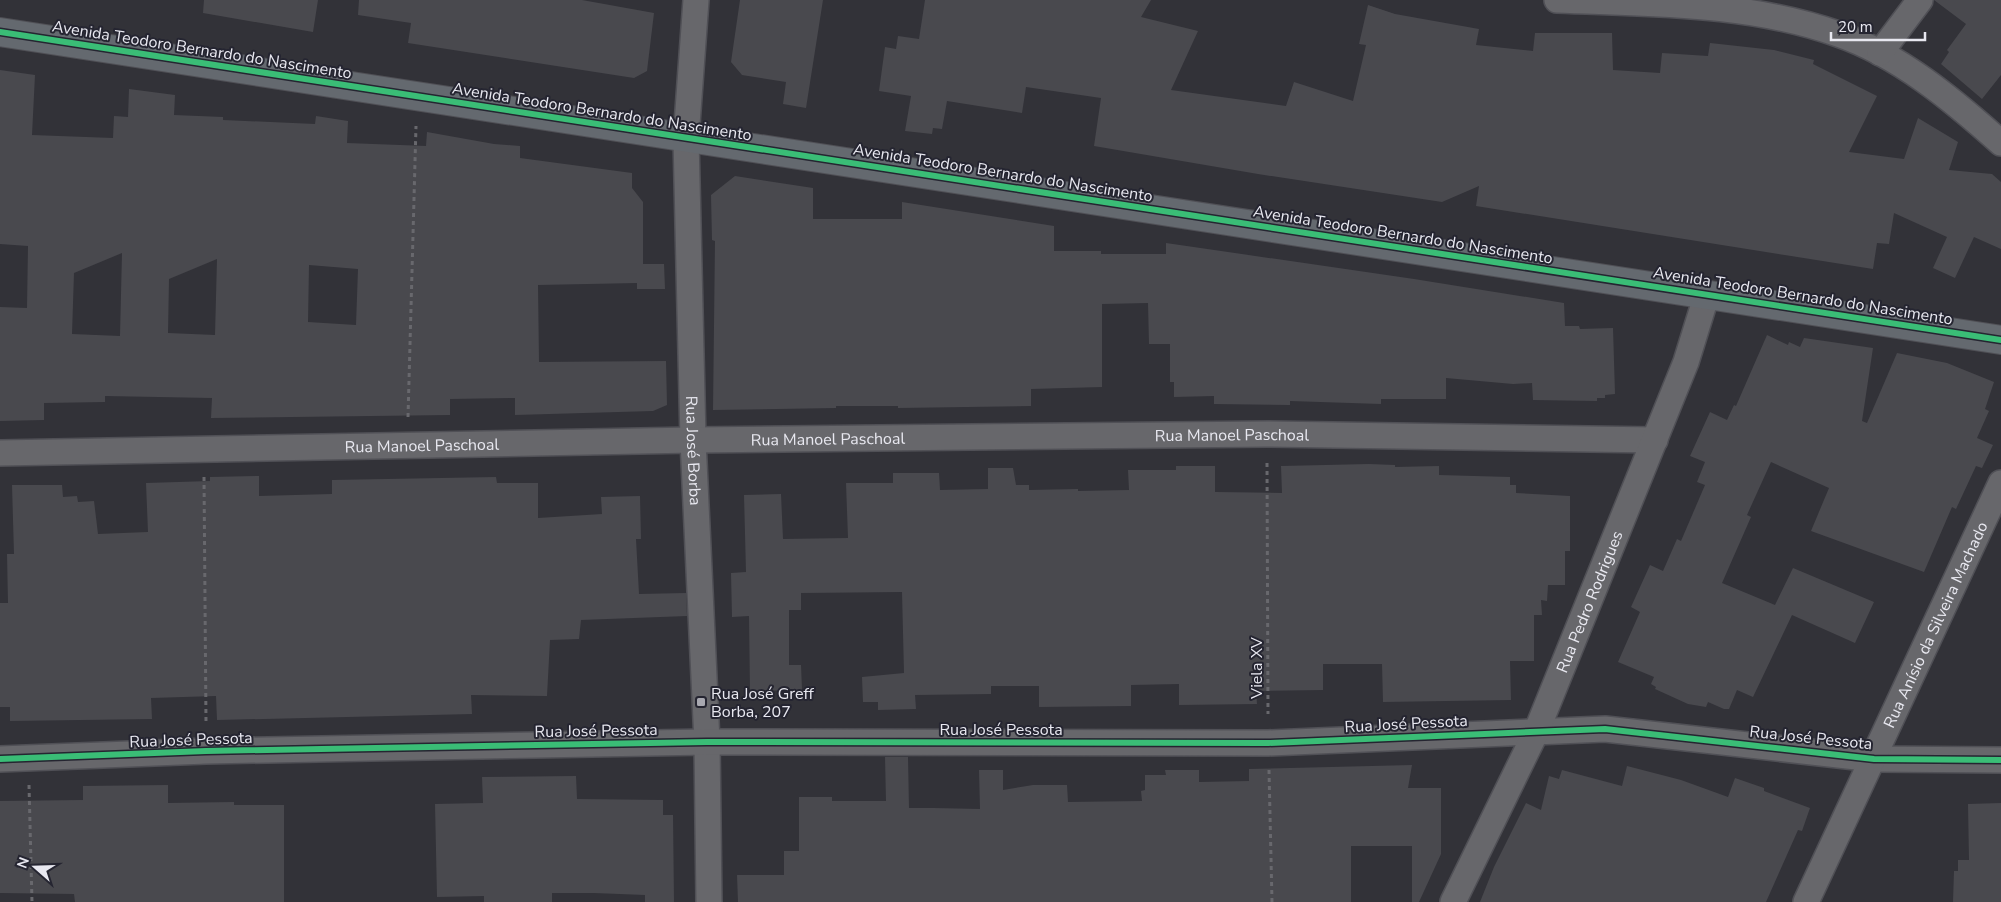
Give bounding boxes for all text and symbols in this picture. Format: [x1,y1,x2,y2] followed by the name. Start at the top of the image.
[1831,10,1925,42] scale bar
[50,15,353,85] street label: Avenida Teodoro Bernardo do Nascimento
[1838,17,1873,37] text: 20 m
[450,77,753,147] street label: Avenida Teodoro Bernardo do Nascimento
[851,138,1154,208] street label: Avenida Teodoro Bernardo do Nascimento
[1251,200,1554,270] street label: Avenida Teodoro Bernardo do Nascimento
[1651,261,1954,331] street label: Avenida Teodoro Bernardo do Nascimento
[680,395,706,506] street label: Rua José Borba
[1155,424,1309,447] street label: Rua Manoel Paschoal
[751,428,905,451] street label: Rua Manoel Paschoal
[345,434,500,459] street label: Rua Manoel Paschoal
[1879,518,1994,732] street label: Rua Anísio da Silveira Machado
[1551,528,1629,676] street label: Rua Pedro Rodrigues
[1246,636,1268,700] street label: Viela XV
[711,683,814,723] place label: Rua José Greff Borba, 207
[695,696,707,708] marker: Rua José Greff Borba, 207
[1344,710,1468,738] street label: Rua José Pessota
[534,719,658,743] street label: Rua José Pessota
[939,719,1063,741] street label: Rua José Pessota
[1748,721,1873,755] street label: Rua José Pessota
[129,727,253,753] street label: Rua José Pessota
[10,842,60,892] north arrow
[13,855,34,871] text: N

